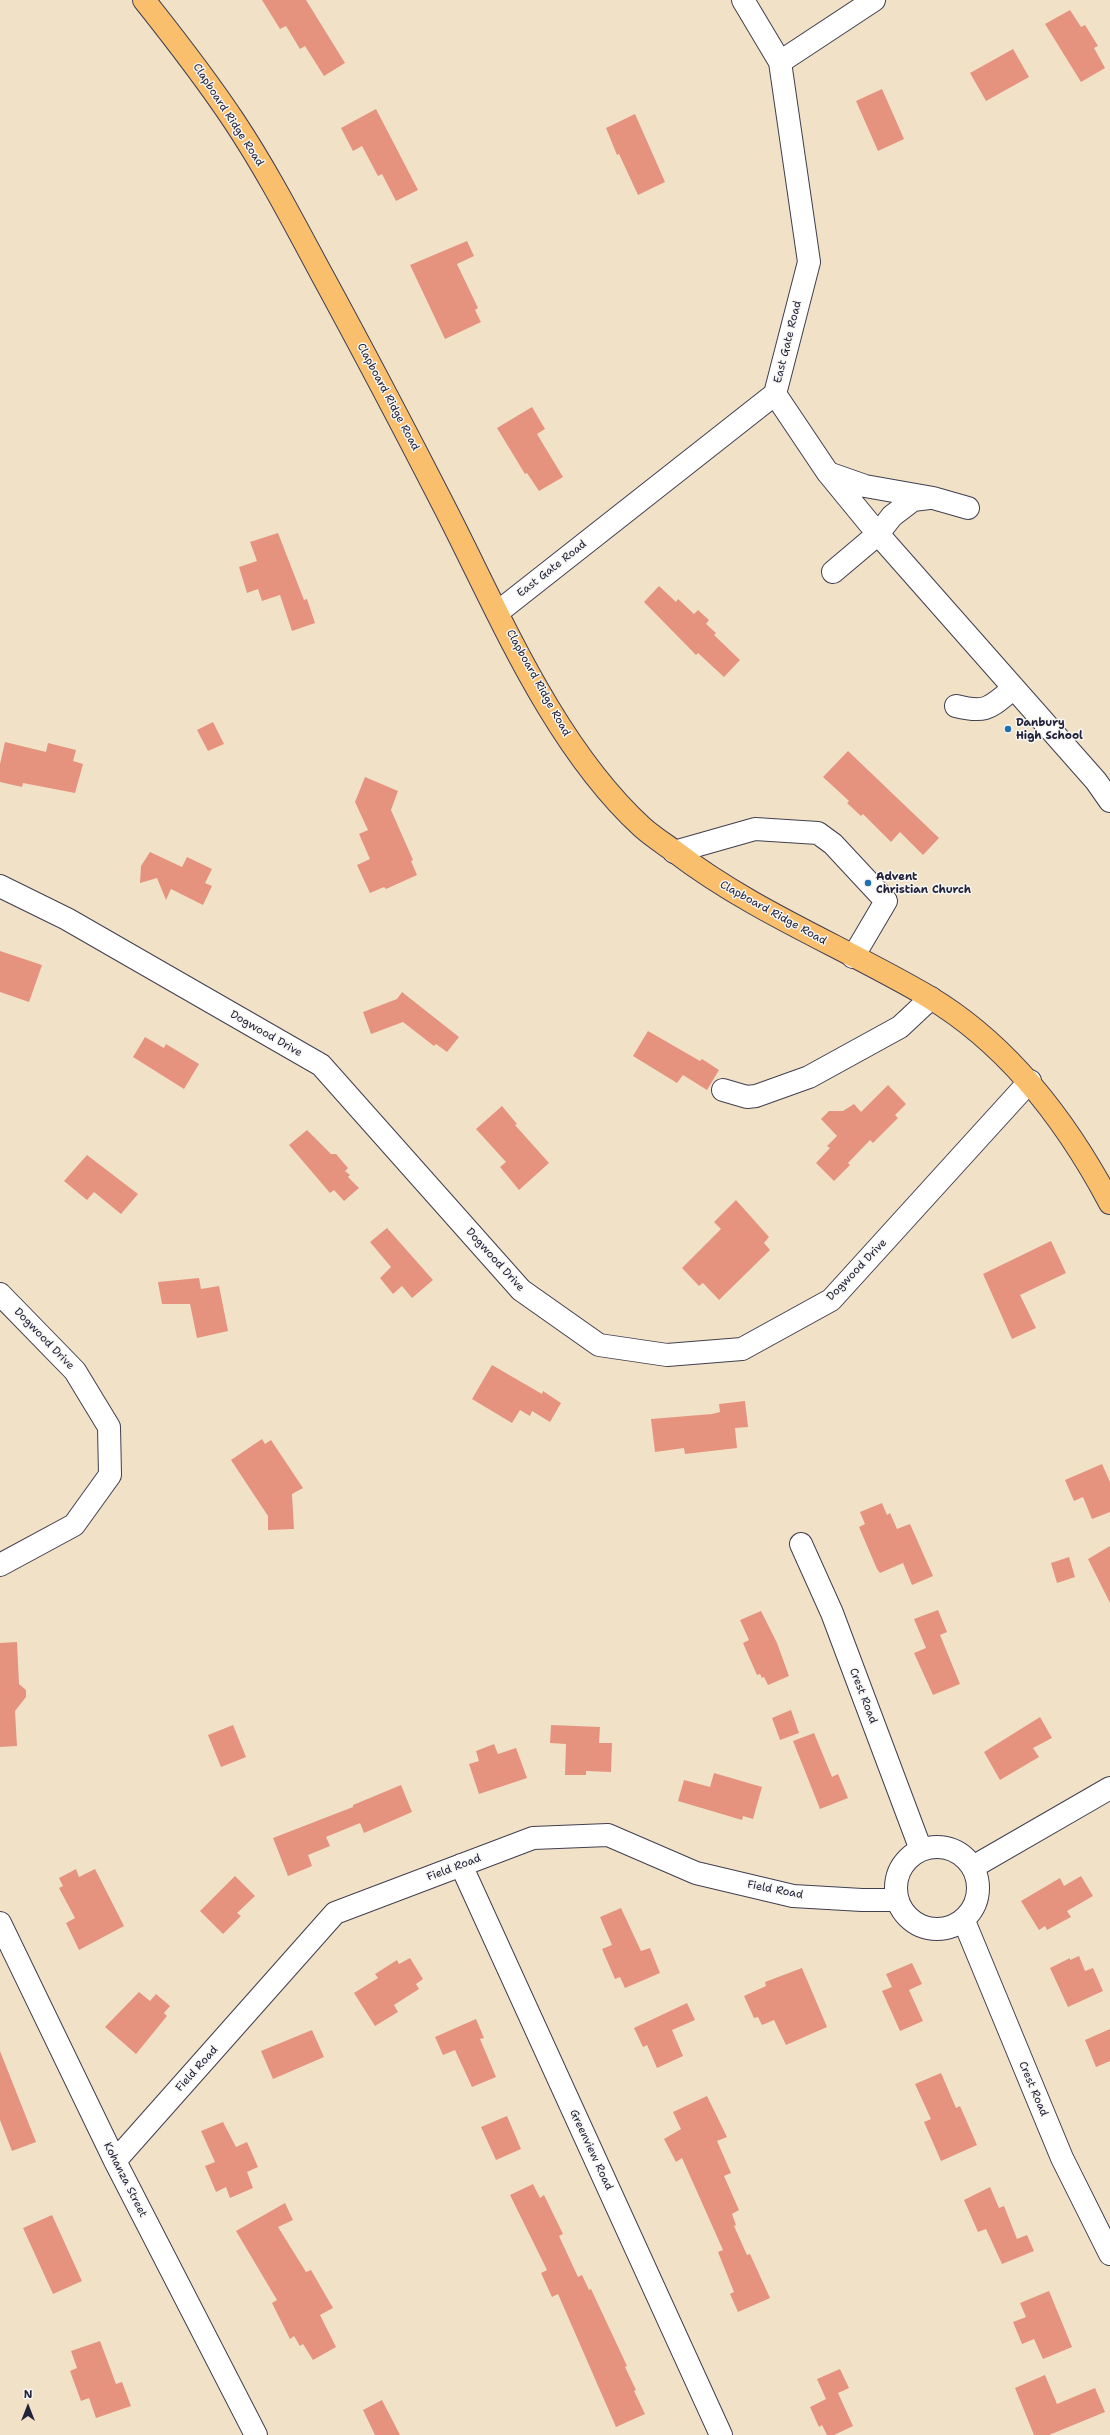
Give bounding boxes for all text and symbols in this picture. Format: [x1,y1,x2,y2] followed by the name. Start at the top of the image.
[190,61,266,169] street label: Clapboard Ridge Road
[771,299,805,385] street label: East Gate Road
[354,341,422,453] street label: Clapboard Ridge Road
[515,538,589,600] street label: East Gate Road
[503,627,573,739] street label: Clapboard Ridge Road
[1016,716,1083,742] place label: Danbury High School
[1003,724,1013,734] marker: Danbury High School
[876,870,971,896] place label: Advent Christian Church
[717,878,829,948] street label: Clapboard Ridge Road
[863,878,873,888] marker: Advent Christian Church
[228,1008,304,1060] street label: Dogwood Drive
[463,1226,527,1294] street label: Dogwood Drive
[824,1236,890,1304] street label: Dogwood Drive
[11,1305,77,1373] street label: Dogwood Drive
[846,1666,880,1726] street label: Crest Road
[425,1852,483,1884] street label: Field Road
[746,1878,804,1902] street label: Field Road
[173,2044,221,2094] street label: Field Road
[1016,2060,1050,2118] street label: Crest Road
[567,2108,615,2192] street label: Greenview Road
[100,2140,150,2220] street label: Kohanza Street
[8,2387,48,2427] north arrow
[24,2387,32,2402] text: N

